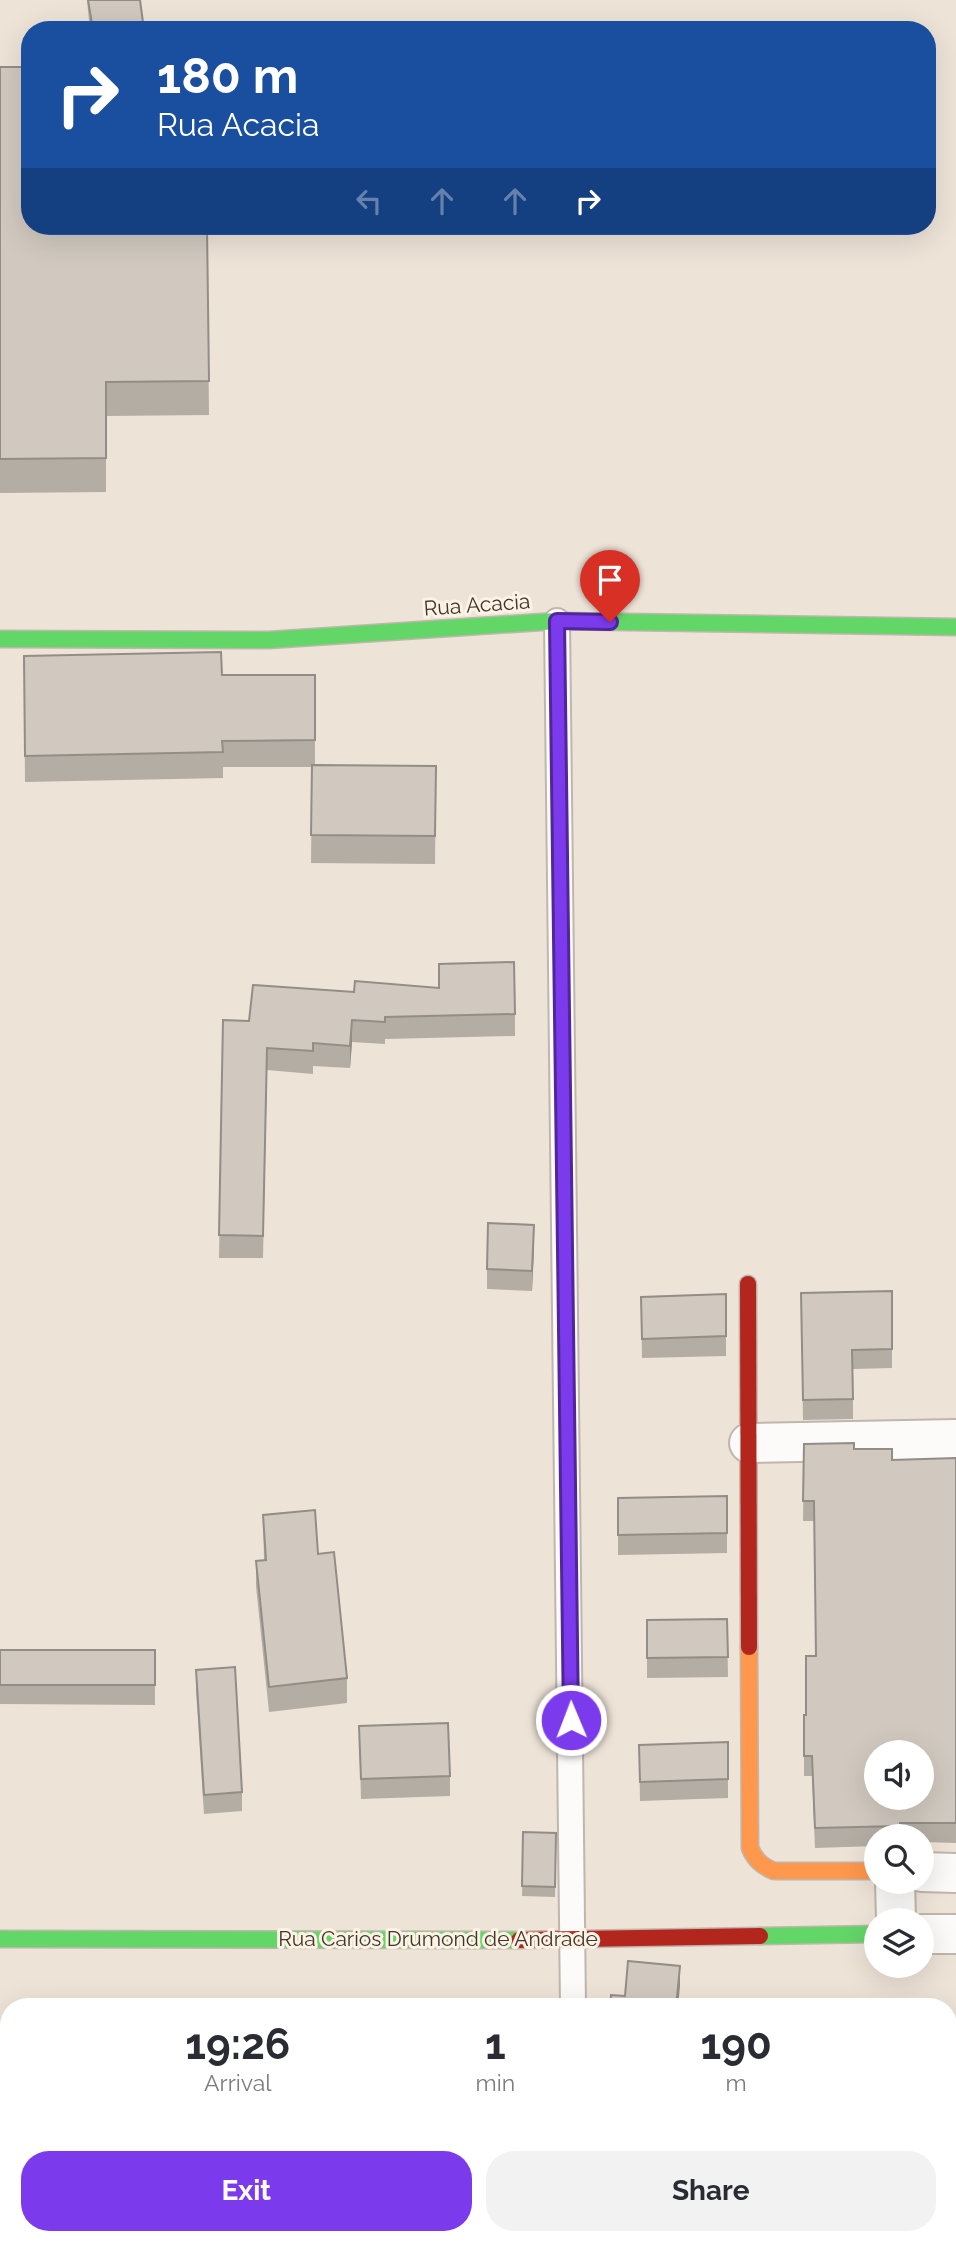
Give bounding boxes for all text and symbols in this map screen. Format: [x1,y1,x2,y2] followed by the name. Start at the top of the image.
[157,47,298,104] text: 180 m
[42,49,133,140] icon: right
[157,106,319,143] text: Rua Acacia
[350,182,388,220] icon: left
[423,182,461,220] icon: ahead
[496,182,534,220] icon: ahead
[569,182,607,220] icon: right
[580,550,640,622] pin
[591,561,629,599] icon: arrive
[423,588,531,621] street label: Rua Acacia
[534,1683,608,1757] position arrow
[864,1740,934,1978] map controls
[864,1740,934,1810] button: sound
[864,1824,934,1894] button: search
[864,1908,934,1978] button: layers
[278,1926,598,1951] street label: Rua Carios Drumond de Andrade
[185,2020,290,2069] text: 19:26
[485,2020,506,2069] text: 1
[700,2020,772,2069] text: 190
[204,2069,272,2096] text: Arrival
[476,2069,515,2096] text: min
[725,2069,747,2096] text: m
[21,2151,472,2231] button: Exit
[486,2151,936,2231] button: Share

